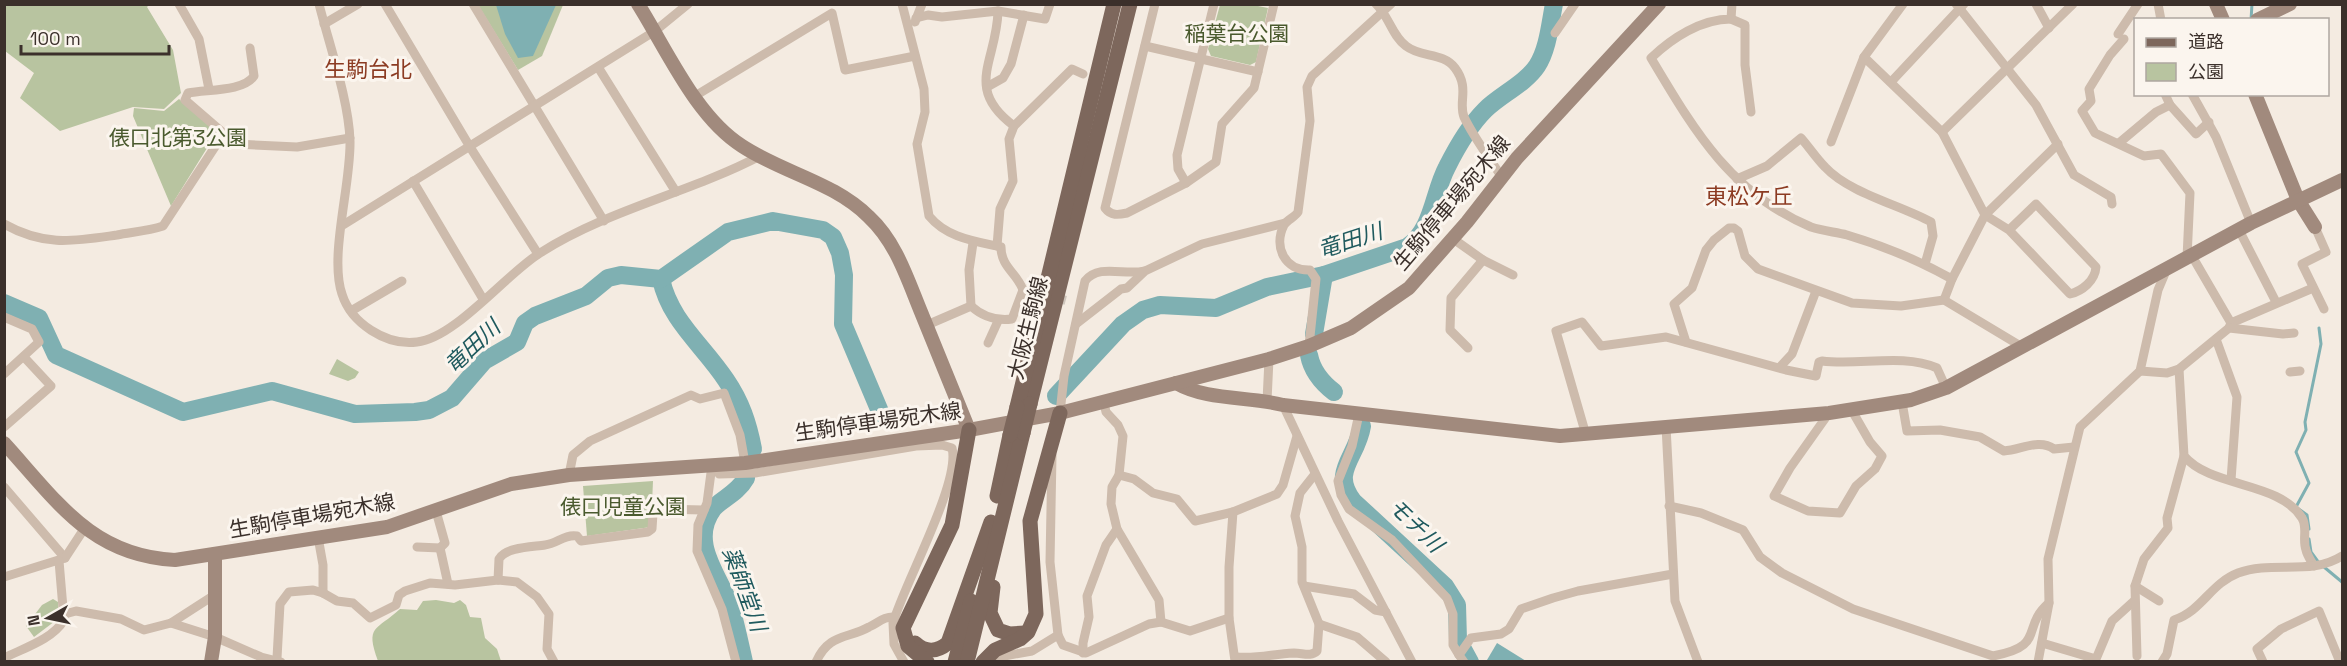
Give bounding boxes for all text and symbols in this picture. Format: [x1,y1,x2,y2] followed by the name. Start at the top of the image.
[21,18,170,56] scale bar
[2134,18,2329,96] legend
[1185,20,1290,47] park label: 稲葉台公園
[30,27,81,50] text: 100 m
[2188,30,2224,53] text: 道路
[324,55,412,83] district label: 生駒台北
[2188,60,2224,83] text: 公園
[109,124,247,151] park label: 俵口北第3公園
[1387,130,1516,276] street label: 生駒停車場宛木線
[1705,182,1793,210] district label: 東松ケ丘
[1314,216,1388,264] water label: 竜田川
[1002,274,1053,382] street label: 大阪生駒線
[438,312,507,379] water label: 竜田川
[793,396,963,447] street label: 生駒停車場宛木線
[227,488,397,543] street label: 生駒停車場宛木線
[1383,492,1451,559] water label: モチ川
[560,493,686,520] park label: 俵口児童公園
[717,543,774,637] water label: 薬師堂川
[18,588,78,648] north arrow
[22,613,45,627] text: N

